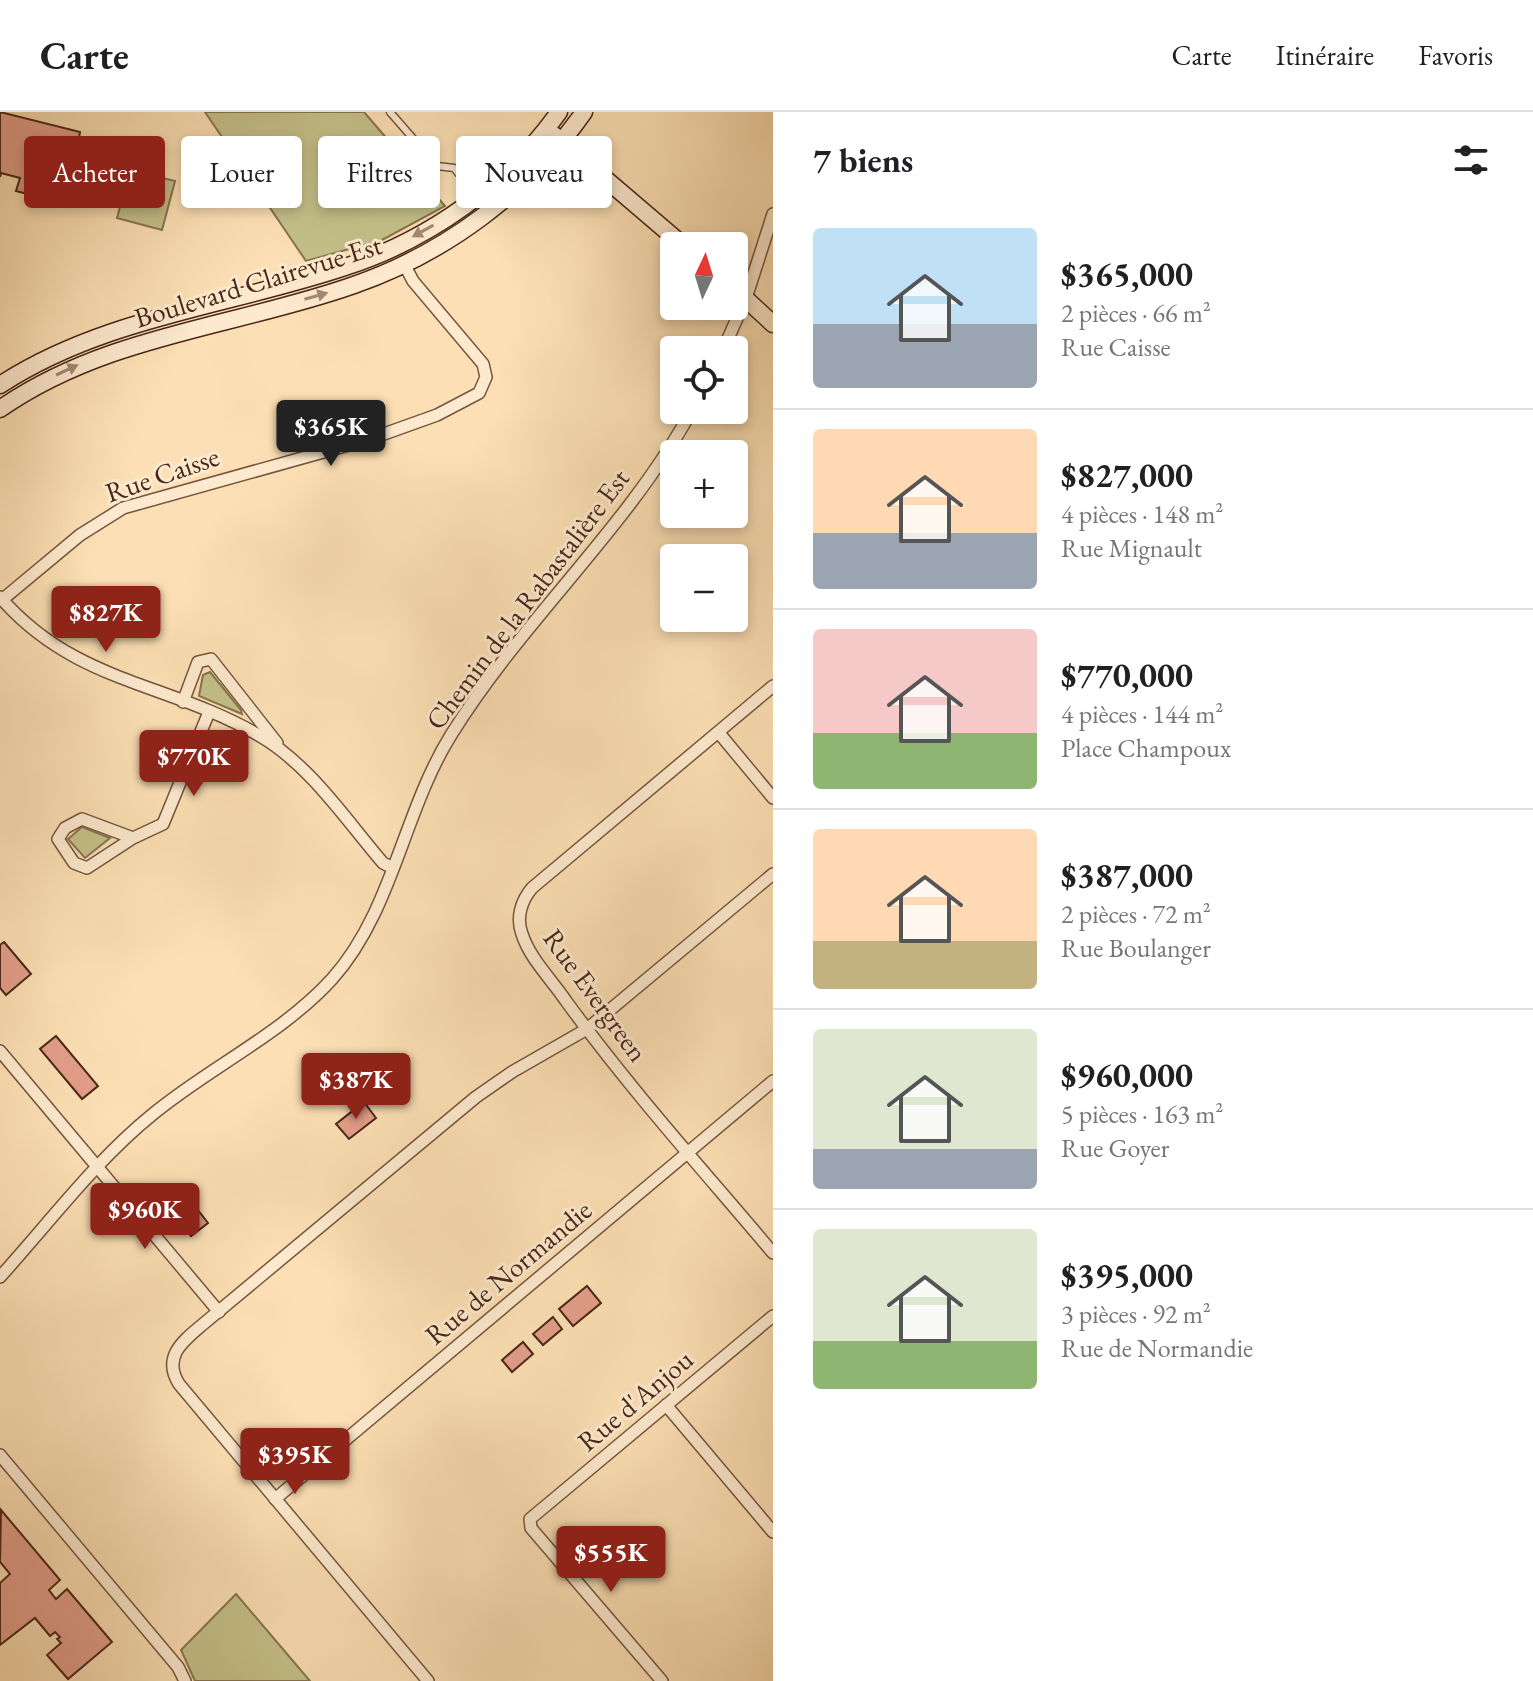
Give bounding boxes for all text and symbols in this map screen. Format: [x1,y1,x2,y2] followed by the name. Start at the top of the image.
[40,31,129,80] text: Carte
[1172,37,1232,73] text: Carte
[1276,37,1374,73] text: Itinéraire
[1418,37,1493,73] text: Favoris
[24,136,165,208] chip: Acheter
[181,136,302,208] chip: Louer
[318,136,440,208] chip: Filtres
[456,136,612,208] chip: Nouveau
[813,138,913,182] text: 7 biens
[1449,138,1493,182] icon: filters
[411,224,434,238] one-way arrow
[130,226,386,336] street label: Boulevard Clairevue Est
[660,232,748,320] north arrow
[660,232,748,632] map controls
[1061,252,1193,296] text: $365,000
[877,260,973,356] icon: home
[304,290,329,302] one-way arrow
[1061,296,1211,330] text: 2 pièces · 66 m²
[1061,330,1171,364] text: Rue Caisse
[660,336,748,424] button: locate
[56,363,79,377] one-way arrow
[275,400,387,468] pin: $365K
[294,409,368,443] text: $365K
[100,438,224,510] street label: Rue Caisse
[660,440,748,528] button: +
[1061,453,1193,497] text: $827,000
[417,461,637,737] street label: Chemin de la Rabastalière Est
[877,461,973,557] icon: home
[1061,497,1223,531] text: 4 pièces · 148 m²
[1061,531,1202,565] text: Rue Mignault
[660,544,748,632] button: −
[50,586,162,654] pin: $827K
[69,595,143,629] text: $827K
[1061,653,1193,697] text: $770,000
[877,661,973,757] icon: home
[1061,697,1223,731] text: 4 pièces · 144 m²
[138,730,250,798] pin: $770K
[1061,731,1231,765] text: Place Champoux
[157,739,231,773] text: $770K
[1061,853,1193,897] text: $387,000
[877,861,973,957] icon: home
[1061,897,1211,931] text: 2 pièces · 72 m²
[536,921,657,1069] street label: Rue Evergreen
[1061,931,1211,965] text: Rue Boulanger
[300,1053,412,1121] pin: $387K
[1061,1053,1193,1097] text: $960,000
[877,1061,973,1157] icon: home
[319,1062,393,1096] text: $387K
[1061,1097,1223,1131] text: 5 pièces · 163 m²
[1061,1131,1169,1165] text: Rue Goyer
[89,1183,201,1251] pin: $960K
[108,1192,182,1226] text: $960K
[417,1192,599,1352] street label: Rue de Normandie
[1061,1253,1193,1297] text: $395,000
[877,1261,973,1357] icon: home
[1061,1297,1211,1331] text: 3 pièces · 92 m²
[1061,1331,1253,1365] text: Rue de Normandie
[570,1341,700,1459] street label: Rue d'Anjou
[239,1428,351,1496] pin: $395K
[258,1437,332,1471] text: $395K
[555,1526,667,1594] pin: $555K
[574,1535,648,1569] text: $555K

